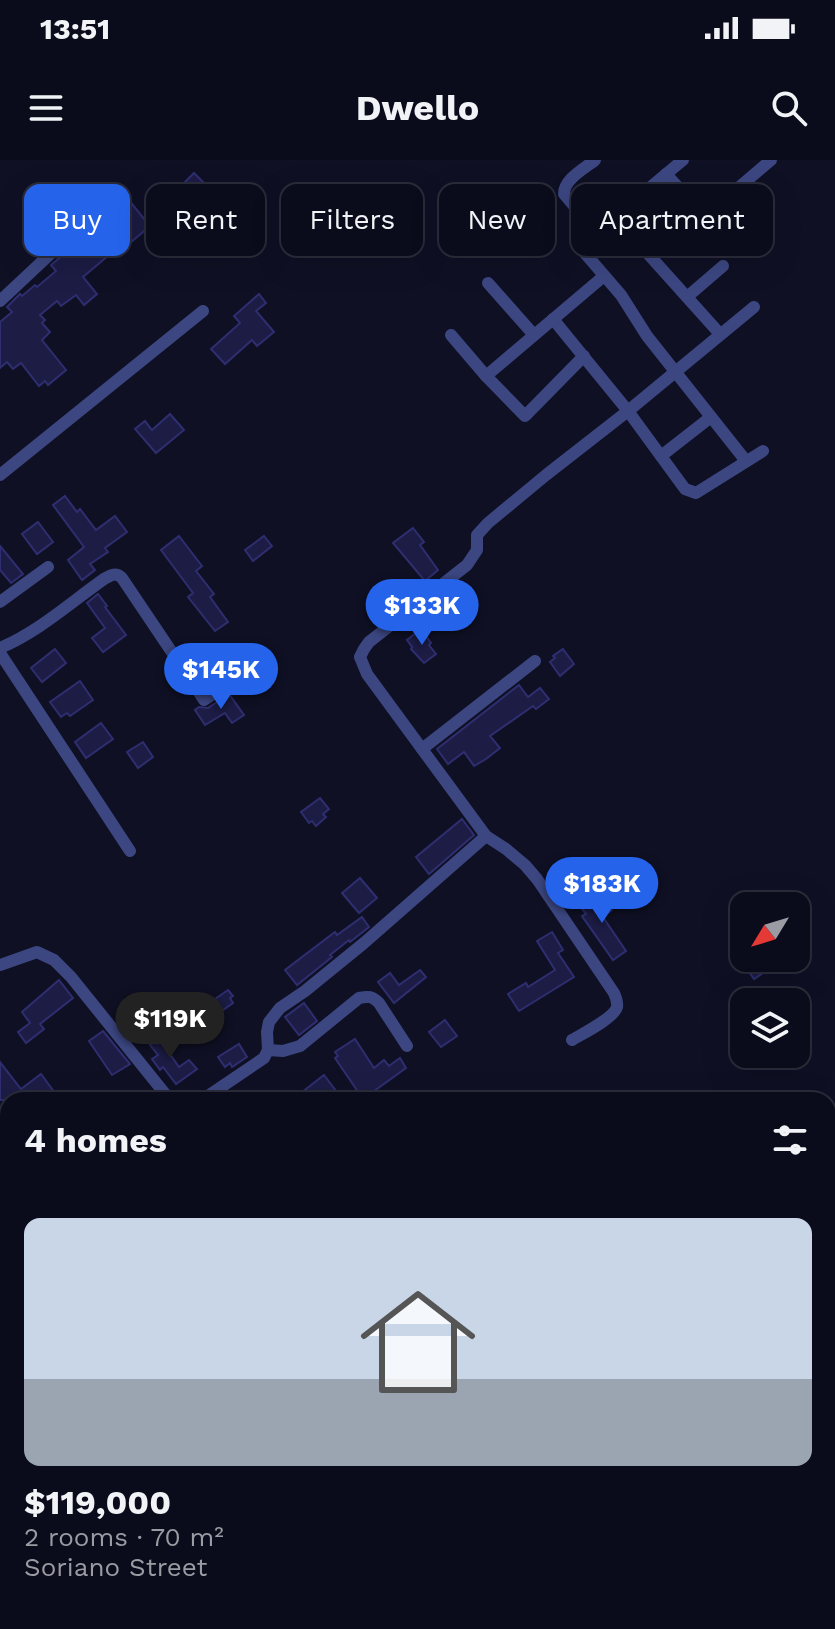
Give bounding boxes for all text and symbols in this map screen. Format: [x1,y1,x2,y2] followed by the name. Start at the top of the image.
[40,11,110,46] text: 13:51
[24,86,68,130] icon: menu
[767,86,811,130] icon: search
[356,87,479,129] text: Dwello
[24,184,130,256] chip: Buy
[146,184,265,256] chip: Rent
[281,184,423,256] chip: Filters
[439,184,555,256] chip: New
[571,184,773,256] chip: Apartment
[366,579,478,647] pin: $133K
[384,590,460,620] text: $133K
[165,643,277,711] pin: $145K
[182,654,260,684] text: $145K
[546,857,658,925] pin: $183K
[563,868,641,898] text: $183K
[730,892,810,972] north arrow
[730,892,810,1068] map controls
[730,988,810,1068] button: layers
[114,992,226,1060] pin: $119K
[133,1003,207,1033] text: $119K
[768,1118,812,1162] icon: filters
[24,1120,167,1160] text: 4 homes
[346,1270,490,1414] icon: home
[24,1482,171,1522] text: $119,000
[24,1522,224,1552] text: 2 rooms · 70 m²
[24,1552,207,1582] text: Soriano Street

